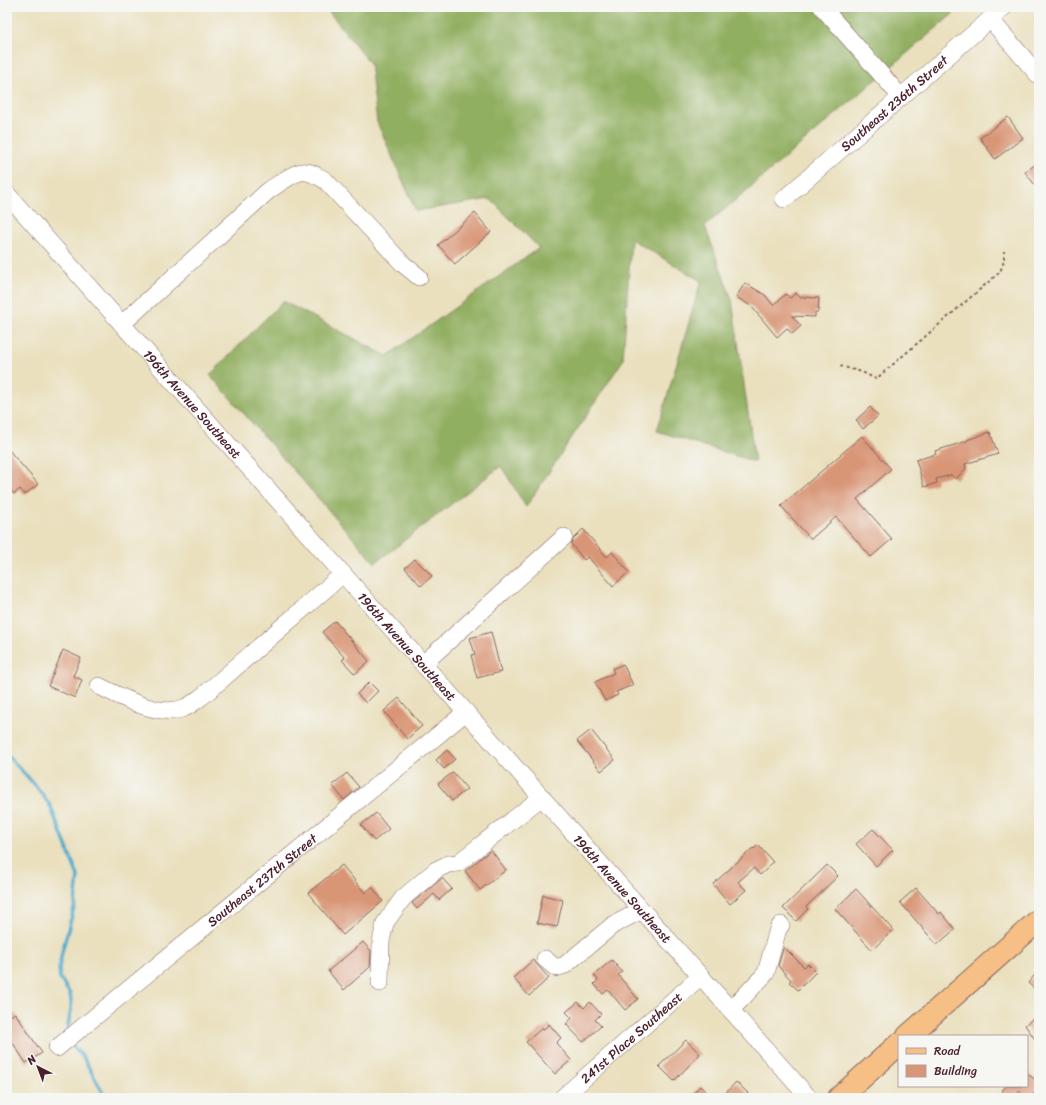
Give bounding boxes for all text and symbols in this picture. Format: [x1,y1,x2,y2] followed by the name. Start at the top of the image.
[835,49,954,157] street label: Southeast 236th Street
[138,344,248,464] street label: 196th Avenue Southeast
[352,586,463,706] street label: 196th Avenue Southeast
[201,827,323,932] street label: Southeast 237th Street
[568,829,678,949] street label: 196th Avenue Southeast
[575,986,688,1089] street label: 241st Place Southeast
[898,1035,1028,1087] legend
[934,1040,961,1062] text: Road
[18,1047,58,1087] north arrow
[22,1050,41,1070] text: N
[934,1060,977,1082] text: Building

